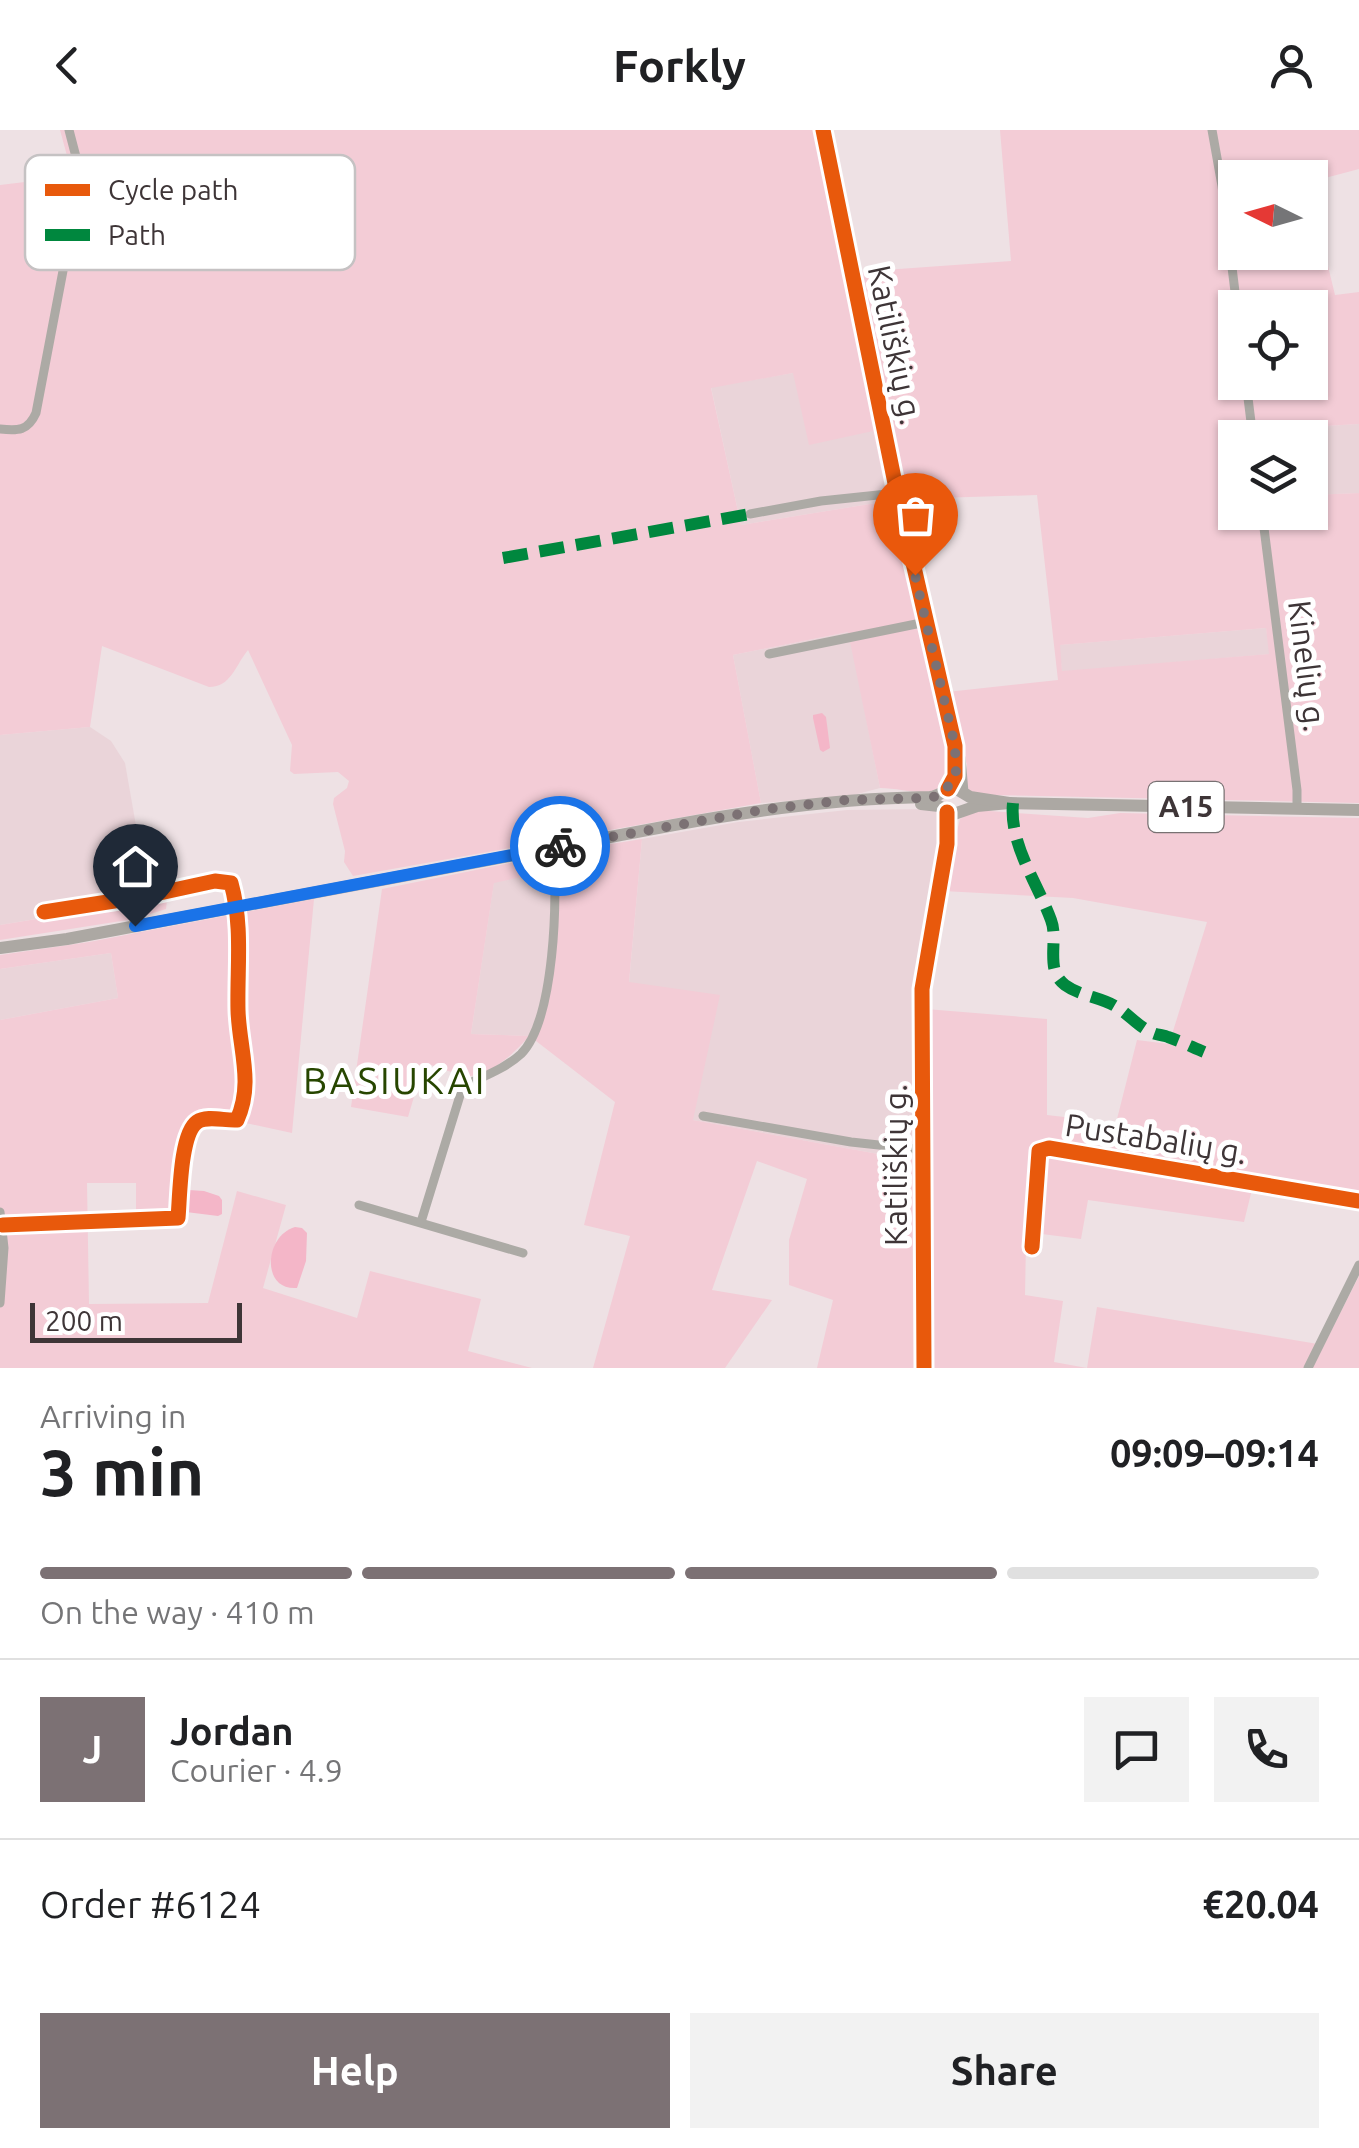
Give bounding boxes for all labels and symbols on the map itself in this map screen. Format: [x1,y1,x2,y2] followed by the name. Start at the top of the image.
[25,155,355,270] legend
[1218,160,1328,270] north arrow
[108,174,239,205] text: Cycle path
[108,219,166,250] text: Path
[862,262,930,428] street label: Katiliškių g.
[873,473,958,576] pin
[1282,598,1334,734] street label: Kinelių g.
[1148,782,1224,832] road number: A15
[510,796,610,896] courier
[93,824,178,927] pin
[303,1059,487,1101] district label: BASIUKAI
[877,1084,913,1246] street label: Katiliškių g.
[1063,1106,1250,1170] street label: Pustabalių g.
[30,1298,242,1342] scale bar

